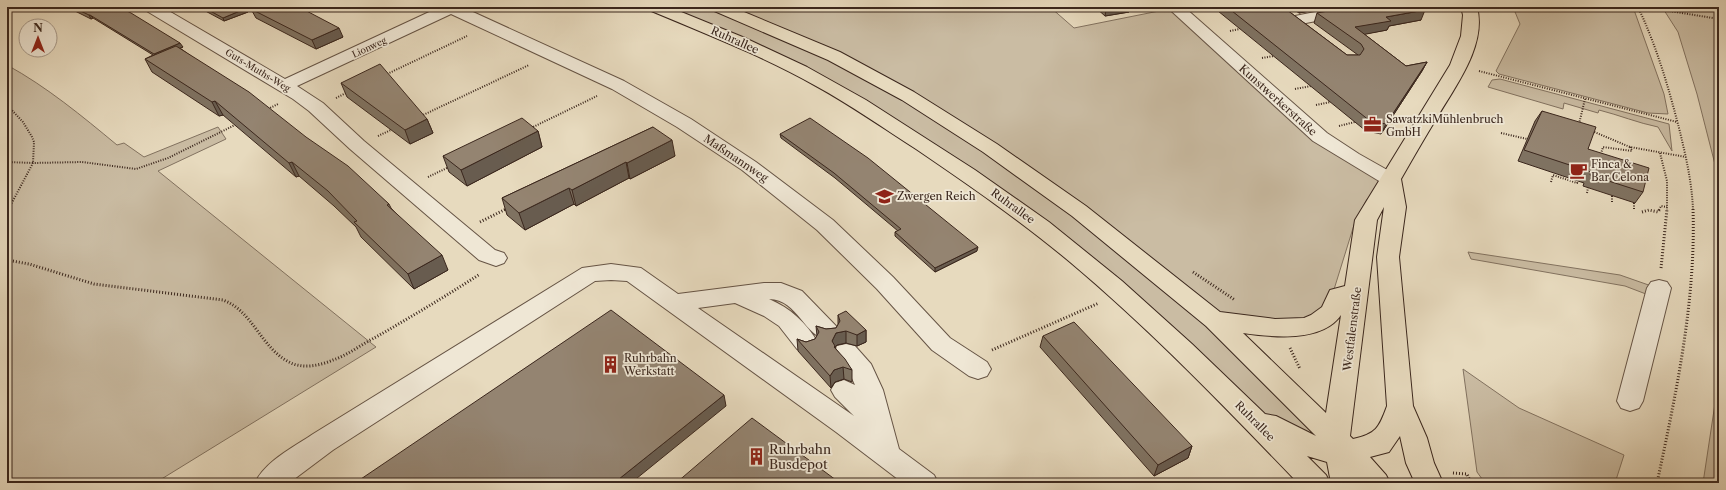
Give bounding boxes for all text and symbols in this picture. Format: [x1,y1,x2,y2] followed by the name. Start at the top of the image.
[18,18,58,58] north arrow
[33,21,43,35] text: N
[709,23,761,57] street label: Ruhrallee
[350,34,388,60] street label: Lionweg
[224,46,293,94] street label: Guts-Muths-Weg
[1236,61,1320,139] street label: Kunstwerkerstraße
[1386,112,1503,139] place label: SawatzkiMühlenbruch GmbH
[1363,115,1383,135] office icon: SawatzkiMühlenbruch GmbH
[701,131,771,185] street label: Maßmannweg
[1591,157,1649,184] place label: Finca & Bar Celona
[1568,160,1588,180] cafe icon: Finca & Bar Celona
[988,185,1038,227] street label: Ruhrallee
[874,186,894,206] school or university icon: Zwergen Reich
[897,189,976,203] place label: Zwergen Reich
[1340,286,1364,373] street label: Westfalenstraße
[623,351,677,378] place label: Ruhrbahn Werkstatt
[601,354,621,374] building icon: Ruhrbahn Werkstatt
[1232,398,1278,444] street label: Ruhrallee
[769,441,831,472] place label: Ruhrbahn Busdepot
[746,446,766,466] building icon: Ruhrbahn Busdepot

